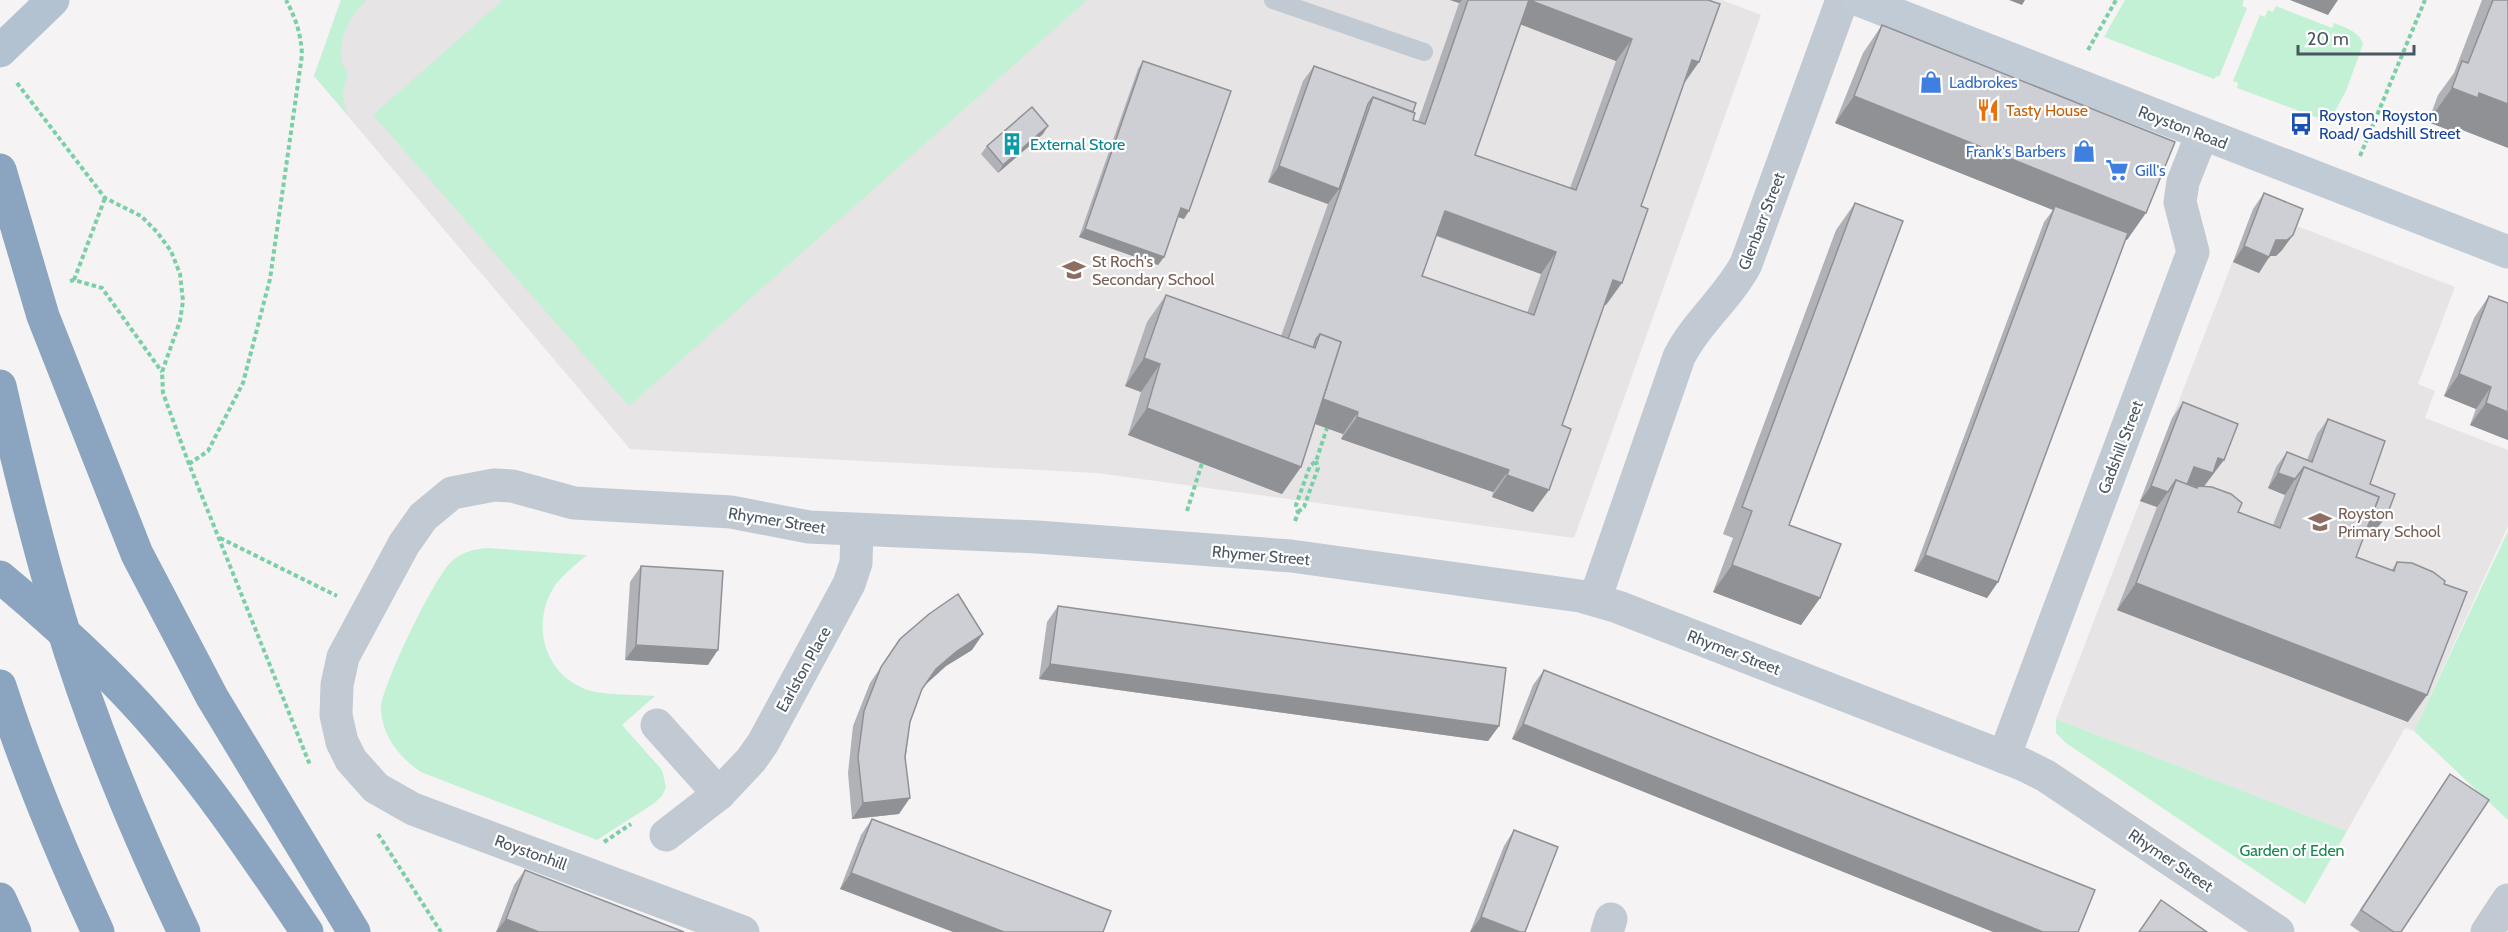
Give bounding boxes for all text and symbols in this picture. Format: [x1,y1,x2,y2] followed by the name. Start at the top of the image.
[2298,18,2414,56] scale bar
[2307,28,2349,50] text: 20 m
[1918,69,1944,95] shop icon: Ladbrokes
[1949,73,2018,92] place label: Ladbrokes
[1975,97,2001,123] restaurant icon: Tasty House
[2006,101,2088,120] place label: Tasty House
[2136,102,2230,153] street label: Royston Road
[2319,106,2461,143] place label: Royston, Royston Road/ Gadshill Street
[2288,111,2314,137] bus stop icon: Royston, Royston Road/ Gadshill Street
[999,131,1025,157] building icon: External Store
[1030,135,1125,154] place label: External Store
[2071,138,2097,164] shop icon: Frank's Barbers
[1966,142,2066,161] place label: Frank's Barbers
[2104,157,2130,183] supermarket icon: Gill's
[2135,161,2166,180] place label: Gill's
[1734,169,1789,273] street label: Glenbarr Street
[1092,252,1215,289] place label: St Roch's Secondary School
[1061,257,1087,283] school or university icon: St Roch's Secondary School
[2094,397,2147,496] street label: Gadshill Street
[727,503,827,538] street label: Rhymer Street
[2338,504,2441,541] place label: Royston Primary School
[2307,509,2333,535] school or university icon: Royston Primary School
[1211,542,1311,569] street label: Rhymer Street
[772,623,835,715] street label: Earlston Place
[1685,626,1784,679] street label: Rhymer Street
[2125,825,2217,896] street label: Rhymer Street
[492,831,570,874] street label: Roystonhill
[2239,841,2345,860] park label: Garden of Eden

